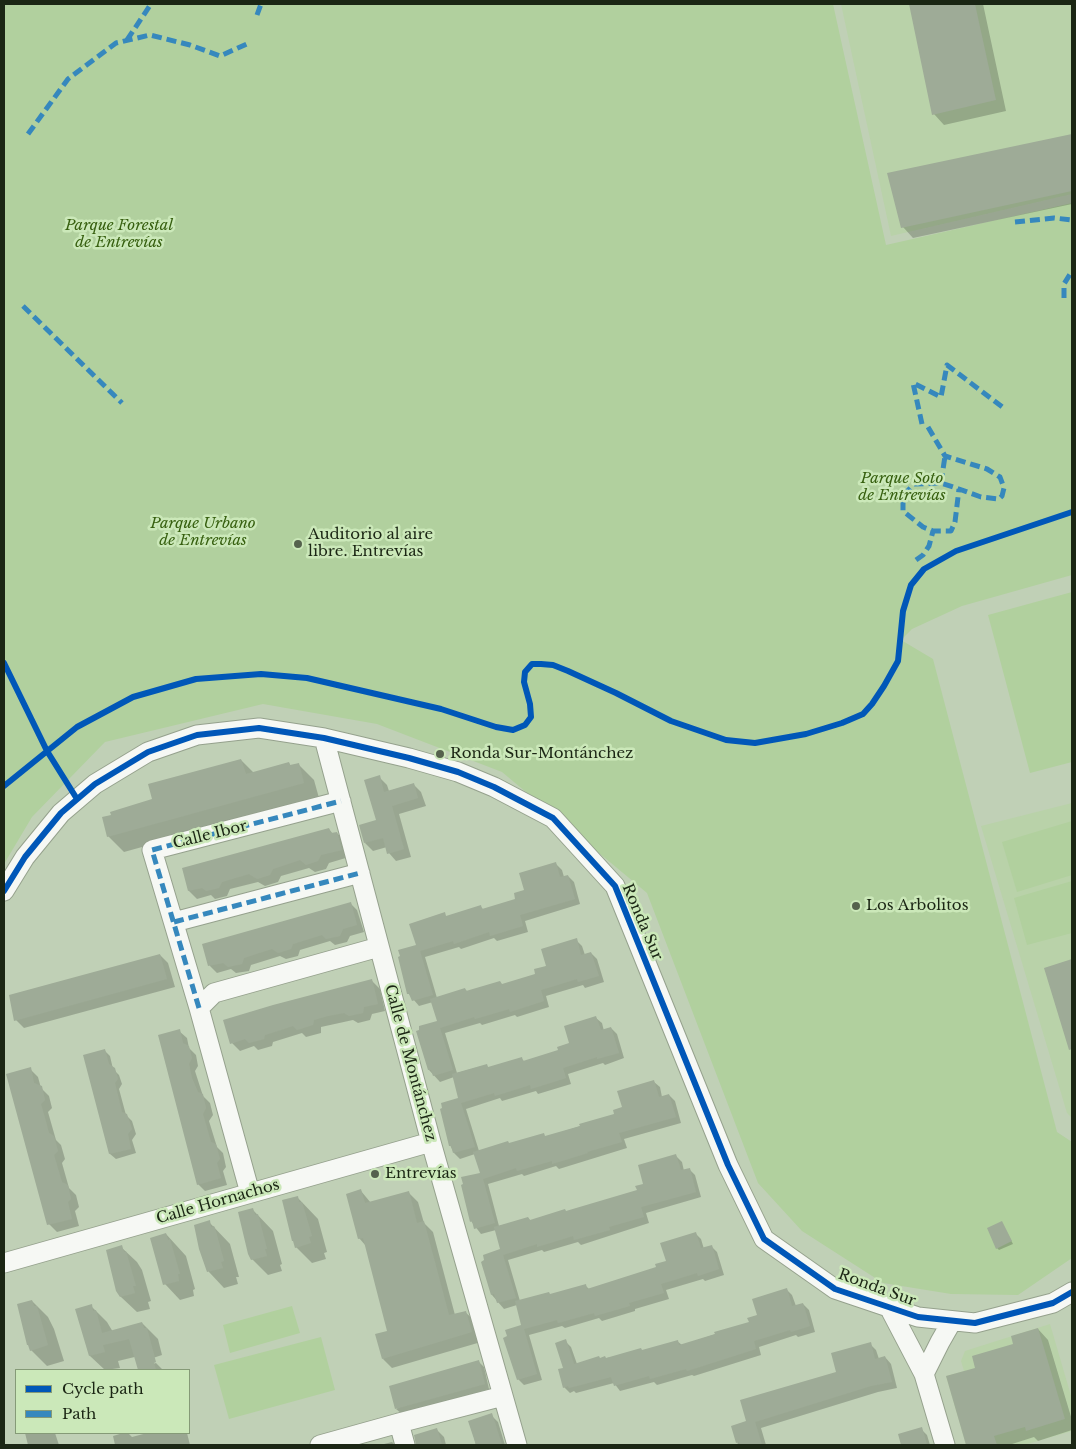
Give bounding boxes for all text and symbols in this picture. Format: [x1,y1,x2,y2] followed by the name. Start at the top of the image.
[65,217,173,252] park label: Parque Forestal de Entrevías
[858,470,946,505] park label: Parque Soto de Entrevías
[150,515,256,550] park label: Parque Urbano de Entrevías
[308,526,433,561] place label: Auditorio al aire libre. Entrevías
[292,538,304,550] marker: Auditorio al aire libre. Entrevías
[450,745,633,763] place label: Ronda Sur-Montánchez
[434,748,446,760] marker: Ronda Sur-Montánchez
[171,817,249,853] street label: Calle Ibor
[618,881,666,963] street label: Ronda Sur
[866,897,968,915] place label: Los Arbolitos
[850,900,862,912] marker: Los Arbolitos
[380,983,440,1143] street label: Calle de Montánchez
[385,1165,457,1183] place label: Entrevías
[369,1168,381,1180] marker: Entrevías
[154,1176,282,1228] street label: Calle Hornachos
[836,1266,918,1310] street label: Ronda Sur
[15,1369,190,1434] legend
[62,1379,144,1398] text: Cycle path
[62,1404,96,1423] text: Path

